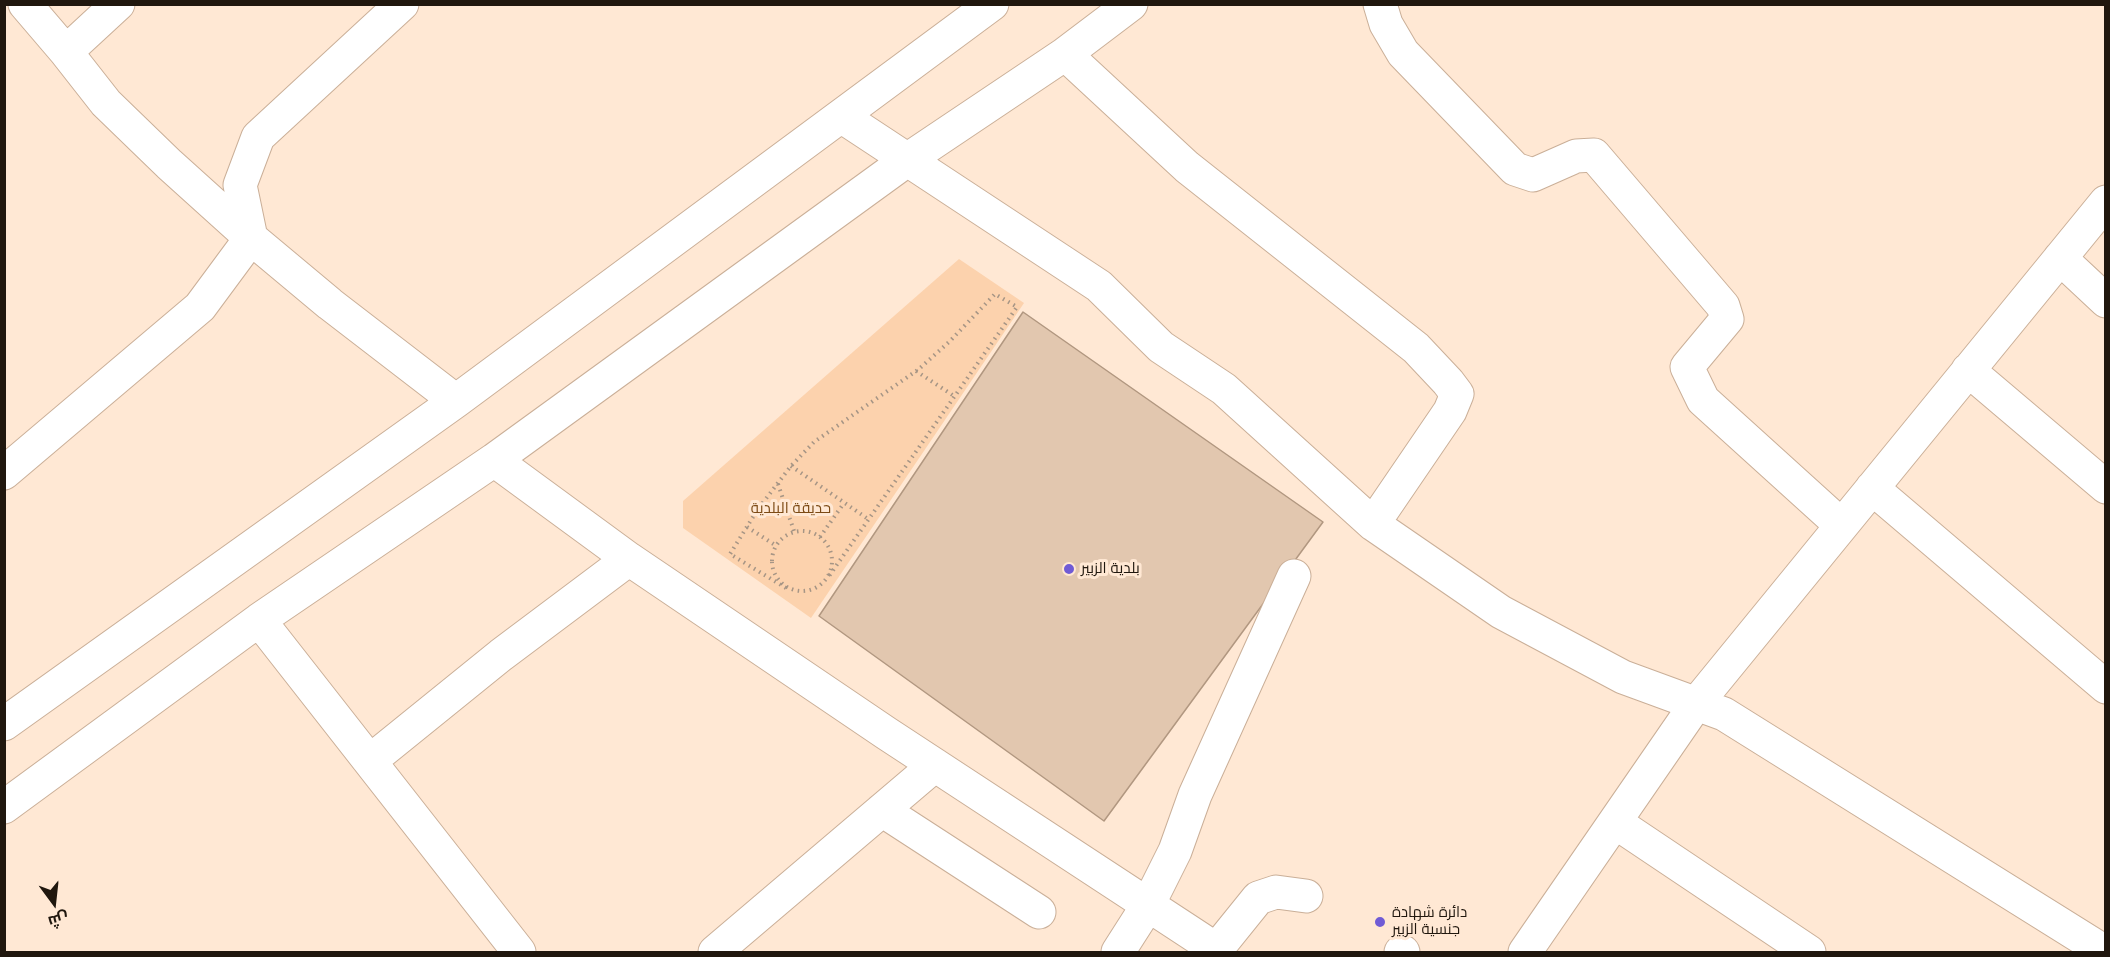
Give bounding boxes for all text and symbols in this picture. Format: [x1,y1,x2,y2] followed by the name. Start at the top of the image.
[751,500,831,518] park label: حديقة البلدية
[1081,560,1140,578] place label: بلدية الزبير
[1062,562,1076,576] marker: بلدية الزبير
[24,873,84,933] north arrow
[1392,904,1467,939] place label: دائرة شهادة جنسية الزبير
[46,907,71,934] text: ش
[1373,915,1387,929] marker: دائرة شهادة جنسية الزبير

